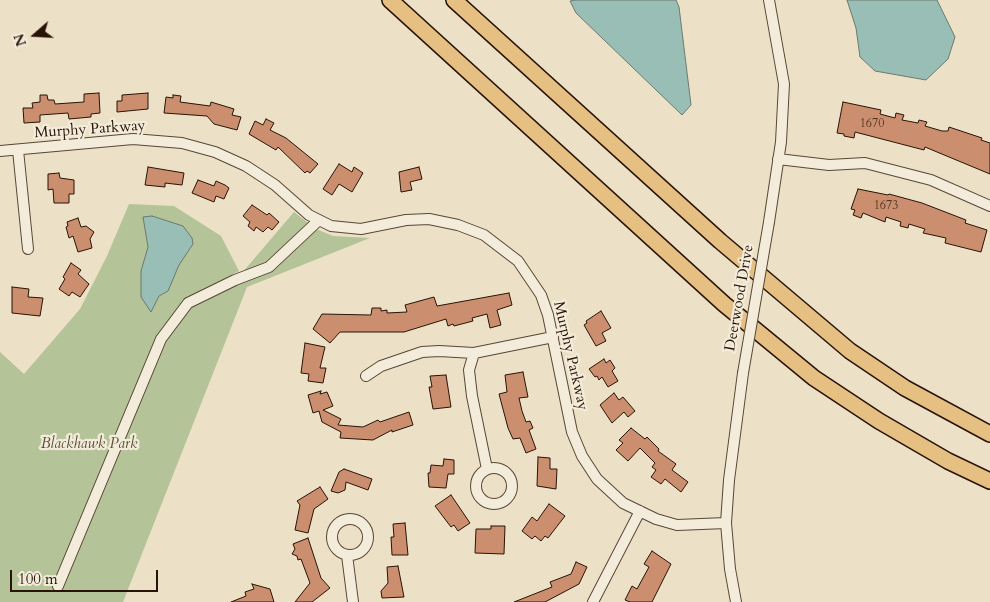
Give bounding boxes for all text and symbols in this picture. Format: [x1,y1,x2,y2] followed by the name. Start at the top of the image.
[10,10,60,60] north arrow
[9,31,31,49] text: N
[34,117,146,143] street label: Murphy Parkway
[860,117,884,131] house number: 1670
[874,199,898,213] house number: 1673
[722,243,758,353] street label: Deerwood Drive
[549,300,591,412] street label: Murphy Parkway
[41,436,137,454] park label: Blackhawk Park
[12,560,160,592] scale bar
[18,569,58,589] text: 100 m

